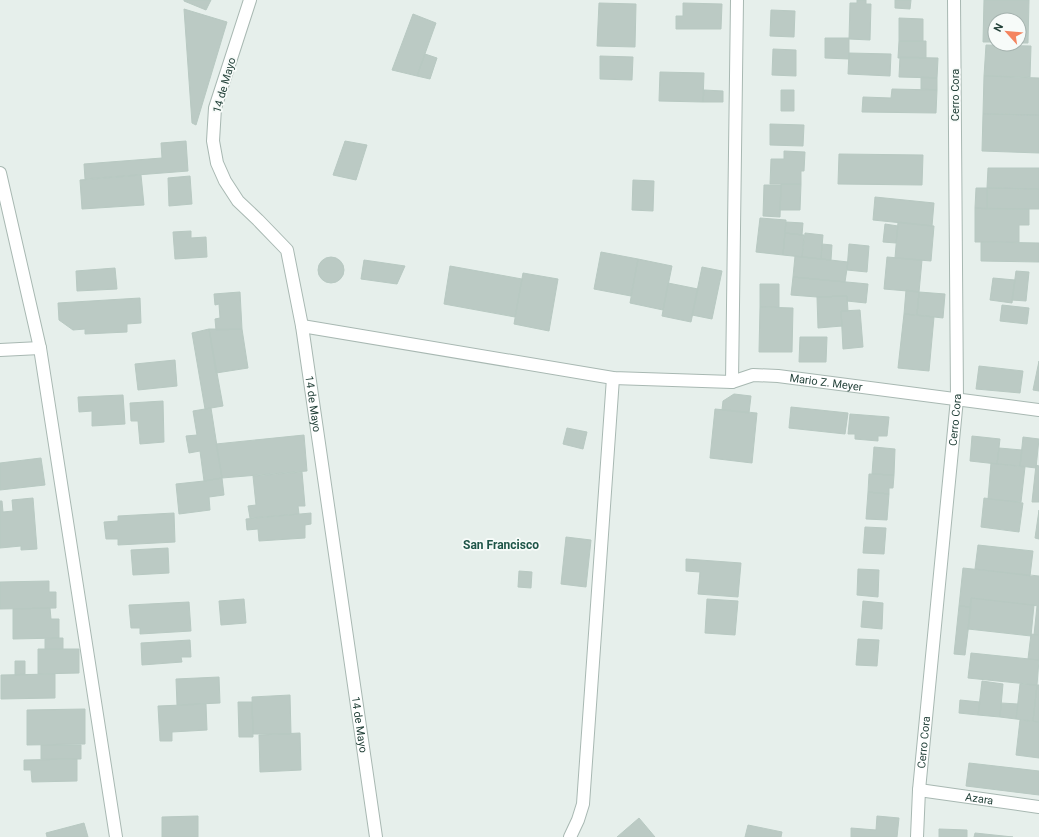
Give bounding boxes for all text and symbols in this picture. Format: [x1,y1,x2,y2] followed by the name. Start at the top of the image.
[987,12,1027,52] north arrow
[991,21,1006,34] text: N
[210,56,239,114] street label: 14 de Mayo
[949,69,962,121] street label: Cerro Cora
[789,372,863,394] street label: Mario Z. Meyer
[302,375,323,433] street label: 14 de Mayo
[946,394,964,447] street label: Cerro Cora
[463,538,539,552] district label: San Francisco
[349,696,370,754] street label: 14 de Mayo
[915,716,933,769] street label: Cerro Cora
[964,791,994,807] street label: Azara

